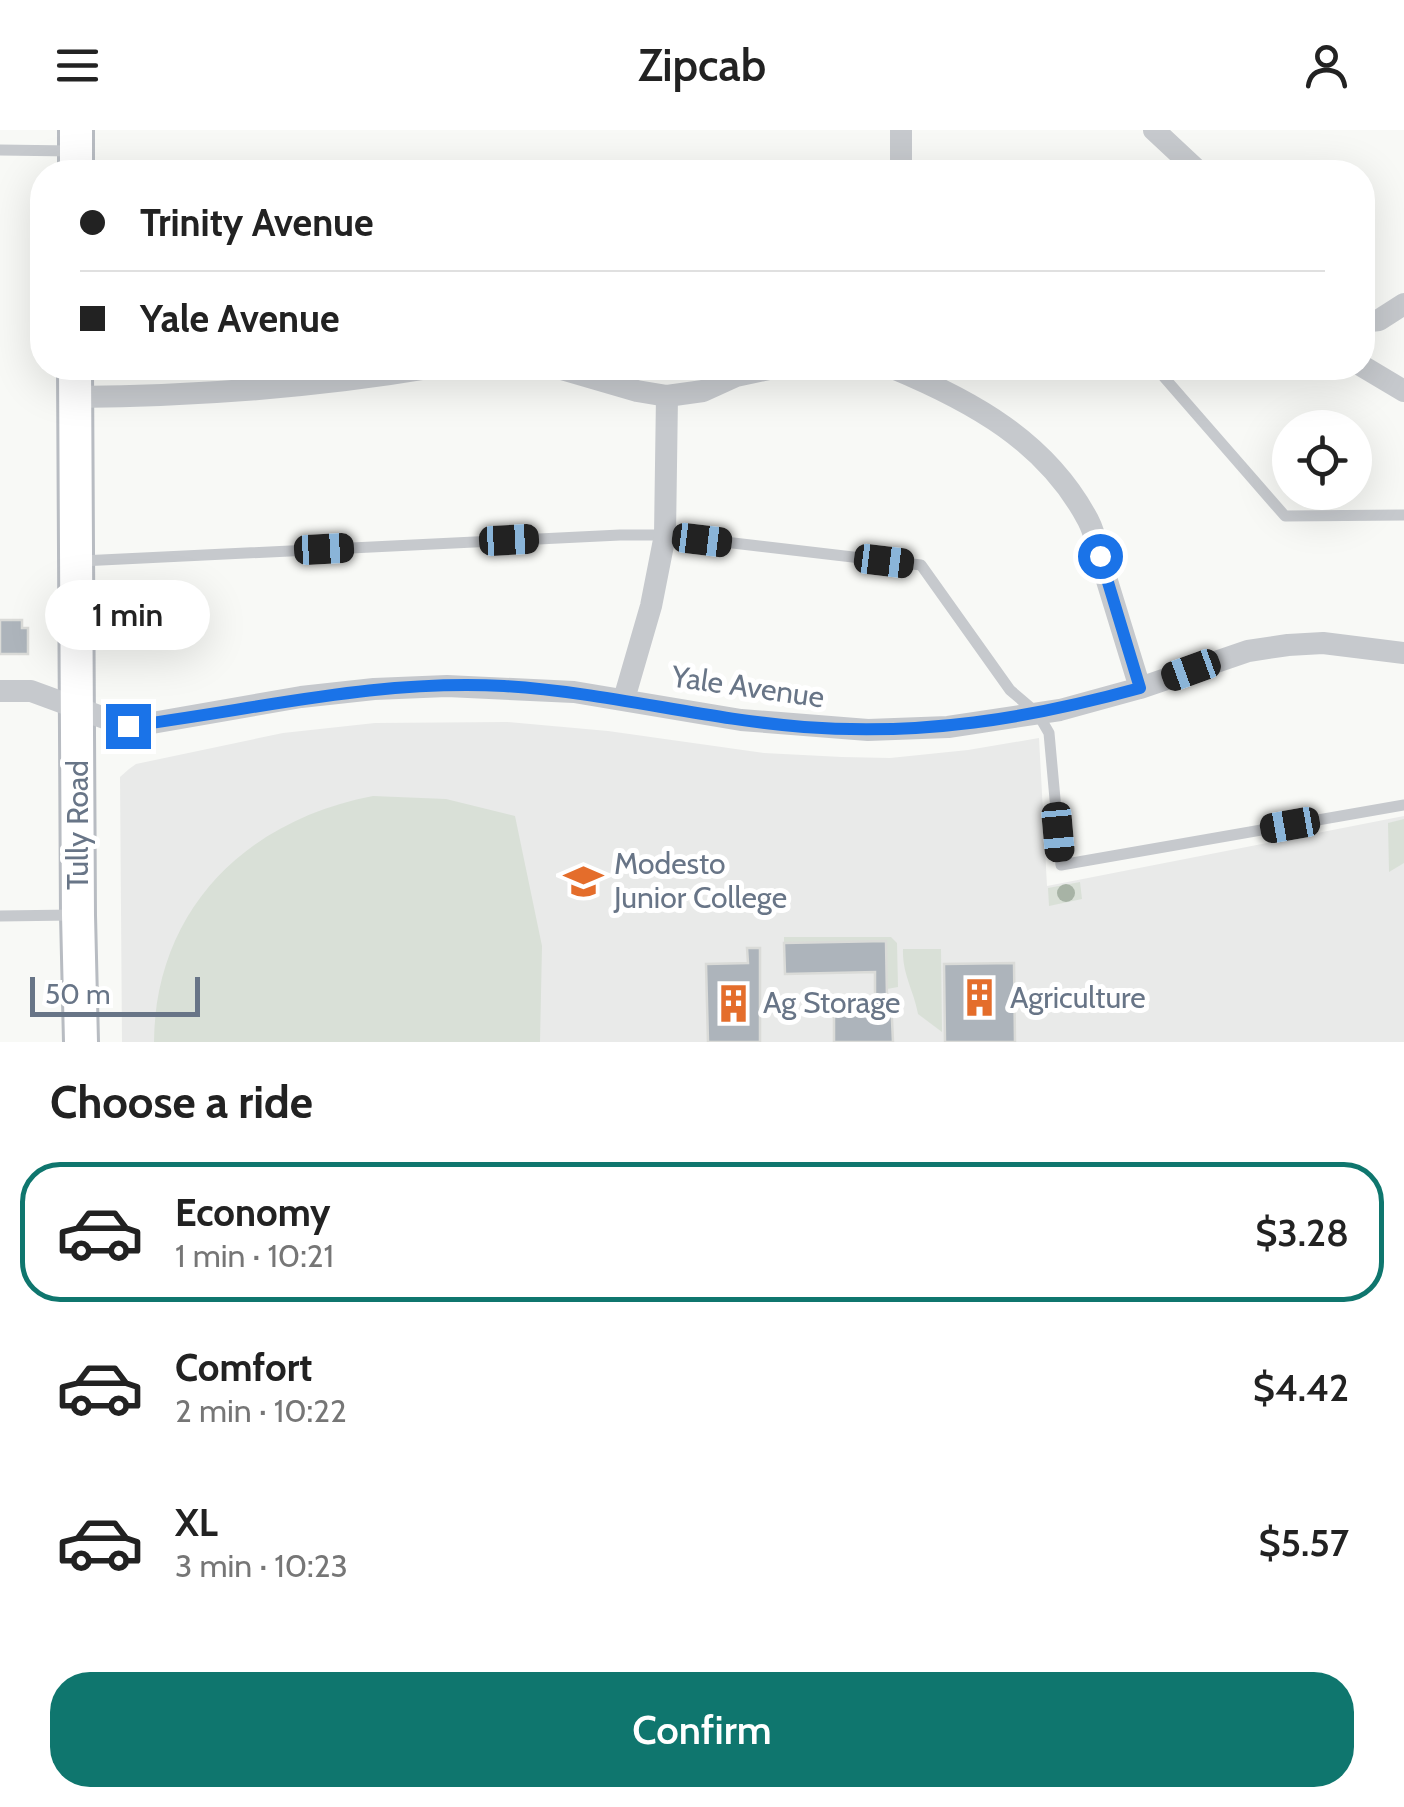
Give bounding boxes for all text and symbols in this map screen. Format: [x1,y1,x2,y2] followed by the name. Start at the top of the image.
[50,38,105,93] icon: menu
[638,38,766,92] text: Zipcab
[1299,38,1354,93] icon: person
[140,199,374,246] text: Trinity Avenue
[140,295,339,342] text: Yale Avenue
[1272,410,1372,510] map controls
[1272,410,1372,510] button: locate
[670,521,734,559] car
[478,523,540,557] car
[293,532,355,566] car
[1078,534,1123,579] route start
[852,542,916,580] car
[46,581,210,651] callout: 1 min
[92,595,163,634] text: 1 min
[1158,646,1224,694] car
[668,657,827,716] street label: Yale Avenue
[106,704,151,749] route end
[59,760,96,890] street label: Tully Road
[1040,801,1076,863] car
[1258,805,1322,845] car
[613,845,787,916] place label: Modesto Junior College
[563,860,605,902] school or university icon: Modesto Junior College
[30,972,200,1016] scale bar
[45,977,111,1011] text: 50 m
[959,977,1001,1019] building icon: Agriculture
[1010,979,1146,1016] place label: Agriculture
[712,982,754,1024] building icon: Ag Storage
[763,984,900,1021] place label: Ag Storage
[50,1075,313,1129] text: Choose a ride
[55,1187,145,1277] icon: car
[175,1189,330,1236] text: Economy
[1255,1209,1349,1256] text: $3.28
[175,1236,334,1275] text: 1 min · 10:21
[55,1342,145,1432] icon: car
[175,1344,312,1391] text: Comfort
[1253,1364,1349,1411] text: $4.42
[175,1391,347,1430] text: 2 min · 10:22
[55,1497,145,1587] icon: car
[175,1499,218,1546] text: XL
[1258,1519,1349,1566] text: $5.57
[175,1546,348,1585] text: 3 min · 10:23
[50,1672,1354,1787] button: Confirm

